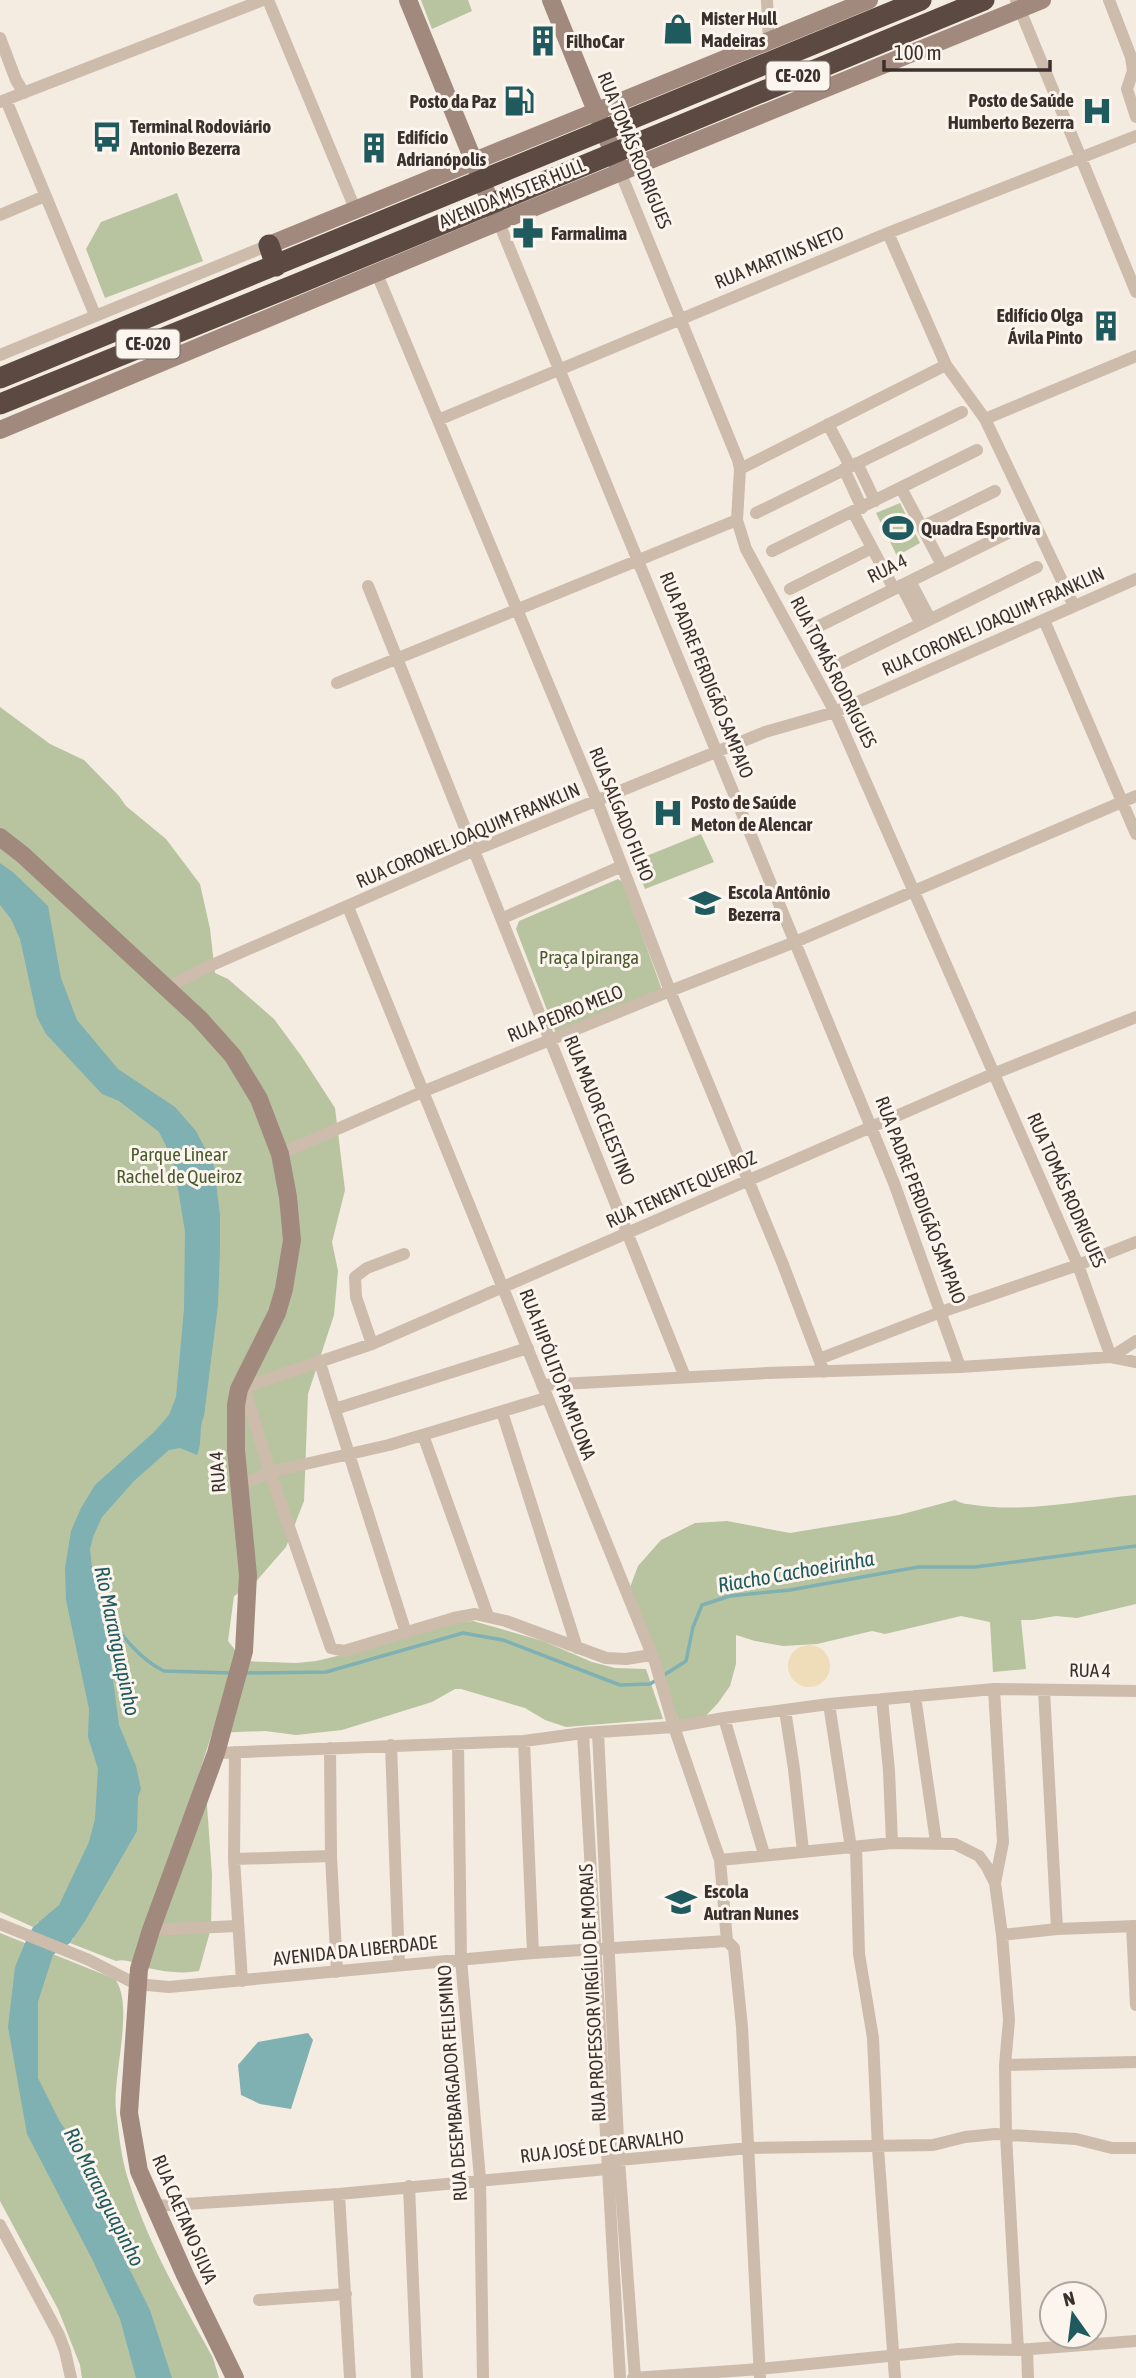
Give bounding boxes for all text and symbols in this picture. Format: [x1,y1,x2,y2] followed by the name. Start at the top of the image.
[701,7,778,51] place label: Mister Hull Madeiras
[661,12,695,46] shop icon: Mister Hull Madeiras
[526,24,560,58] building icon: FilhoCar
[884,28,1050,72] scale bar
[566,30,625,52] place label: FilhoCar
[894,40,942,64] text: 100 m
[766,62,830,90] road number: CE-020
[594,68,676,232] street label: RUA TOMÁS RODRIGUES
[502,84,536,118] fuel station icon: Posto da Paz
[948,89,1074,133] place label: Posto de Saúde Humberto Bezerra
[409,90,496,112] place label: Posto da Paz
[1080,94,1114,128] hospital icon: Posto de Saúde Humberto Bezerra
[129,115,271,159] place label: Terminal Rodoviário Antonio Bezerra
[90,120,124,154] bus stop icon: Terminal Rodoviário Antonio Bezerra
[396,126,487,170] place label: Edifício Adrianópolis
[357,131,391,165] building icon: Edifício Adrianópolis
[436,153,589,232] street label: AVENIDA MISTER HULL
[511,216,545,250] pharmacy icon: Farmalima
[711,221,847,293] street label: RUA MARTINS NETO
[551,222,627,244] place label: Farmalima
[997,304,1083,348] place label: Edifício Olga Ávila Pinto
[1089,309,1123,343] building icon: Edifício Olga Ávila Pinto
[116,330,180,358] road number: CE-020
[881,511,915,545] sports icon: Quadra Esportiva
[921,517,1040,539] place label: Quadra Esportiva
[863,549,911,587] street label: RUA 4
[878,562,1108,680] street label: RUA CORONEL JOAQUIM FRANKLIN
[655,569,759,781] street label: RUA PADRE PERDIGÃO SAMPAIO
[786,593,882,751] street label: RUA TOMÁS RODRIGUES
[585,744,659,884] street label: RUA SALGADO FILHO
[353,778,583,892] street label: RUA CORONEL JOAQUIM FRANKLIN
[691,791,812,835] place label: Posto de Saúde Meton de Alencar
[651,796,685,830] hospital icon: Posto de Saúde Meton de Alencar
[728,881,831,925] place label: Escola Antônio Bezerra
[688,886,722,920] school or university icon: Escola Antônio Bezerra
[539,946,639,968] park label: Praça Ipiranga
[504,980,626,1046] street label: RUA PEDRO MELO
[560,1032,640,1188] street label: RUA MAJOR CELESTINO
[871,1093,971,1307] street label: RUA PADRE PERDIGÃO SAMPAIO
[1023,1109,1111,1271] street label: RUA TOMÁS RODRIGUES
[116,1143,242,1187] park label: Parque Linear Rachel de Queiroz
[602,1146,760,1232] street label: RUA TENENTE QUEIROZ
[515,1285,601,1463] street label: RUA HIPÓLITO PAMPLONA
[205,1450,229,1493] street label: RUA 4
[716,1545,876,1597] water label: Riacho Cachoeirinha
[90,1564,146,1718] water label: Rio Maranguapinho
[1069,1659,1111,1681] street label: RUA 4
[574,1863,610,2123] street label: RUA PROFESSOR VIRGÍLIO DE MORAIS
[703,1880,799,1924] place label: Escola Autran Nunes
[664,1885,698,1919] school or university icon: Escola Autran Nunes
[272,1930,438,1970] street label: AVENIDA DA LIBERDADE
[433,1964,471,2202] street label: RUA DESEMBARGADOR FELISMINO
[60,2123,150,2270] water label: Rio Maranguapinho
[519,2125,685,2167] street label: RUA JOSÉ DE CARVALHO
[148,2151,222,2287] street label: RUA CAETANO SILVA
[1038,2280,1108,2350] north arrow
[1061,2286,1077,2311] text: N

